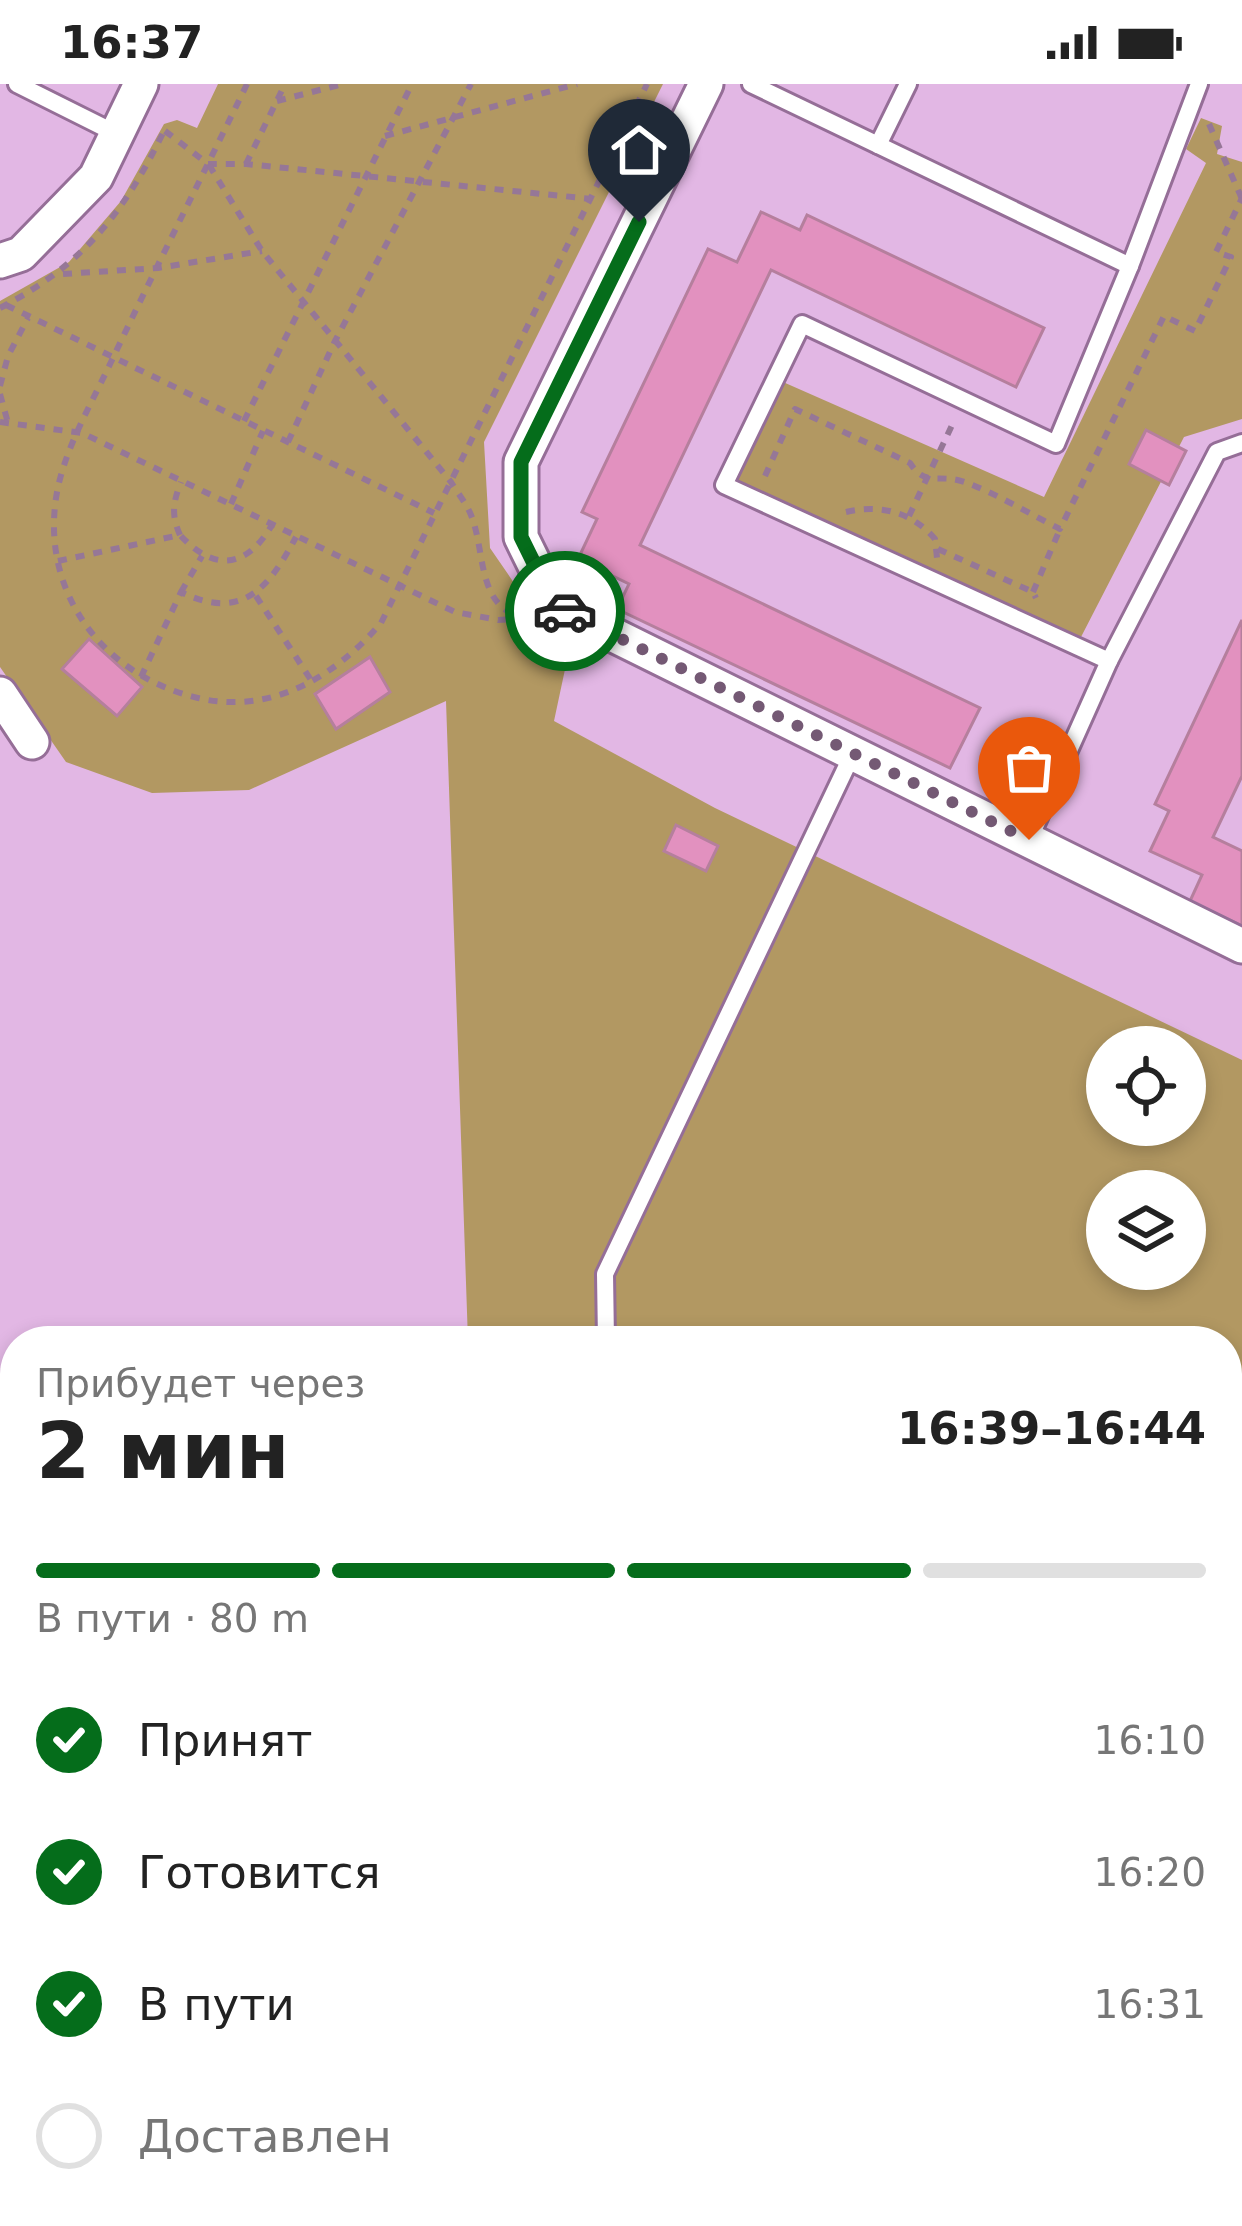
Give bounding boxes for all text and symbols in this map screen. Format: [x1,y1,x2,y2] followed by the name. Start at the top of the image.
[60,16,203,69] text: 16:37
[588,99,690,222] pin
[606,117,672,183] icon: home
[505,551,625,671] courier
[532,578,598,644] icon: car
[978,717,1080,840] pin
[996,735,1062,801] icon: bag
[1086,1026,1206,1290] map controls
[1086,1026,1206,1146] button: locate
[1086,1170,1206,1290] button: layers
[36,1361,365,1406] text: Прибудет через
[897,1402,1206,1455] text: 16:39–16:44
[36,1406,290,1496] text: 2 мин
[36,1596,309,1641] text: В пути · 80 m
[36,1707,102,1773] icon: check
[138,1714,312,1767] text: Принят
[1094,1718,1206,1763] text: 16:10
[36,1839,102,1905] icon: check
[138,1846,381,1899] text: Готовится
[1094,1850,1206,1895] text: 16:20
[36,1971,102,2037] icon: check
[138,1978,295,2031] text: В пути
[1094,1982,1206,2027] text: 16:31
[138,2110,392,2163] text: Доставлен

